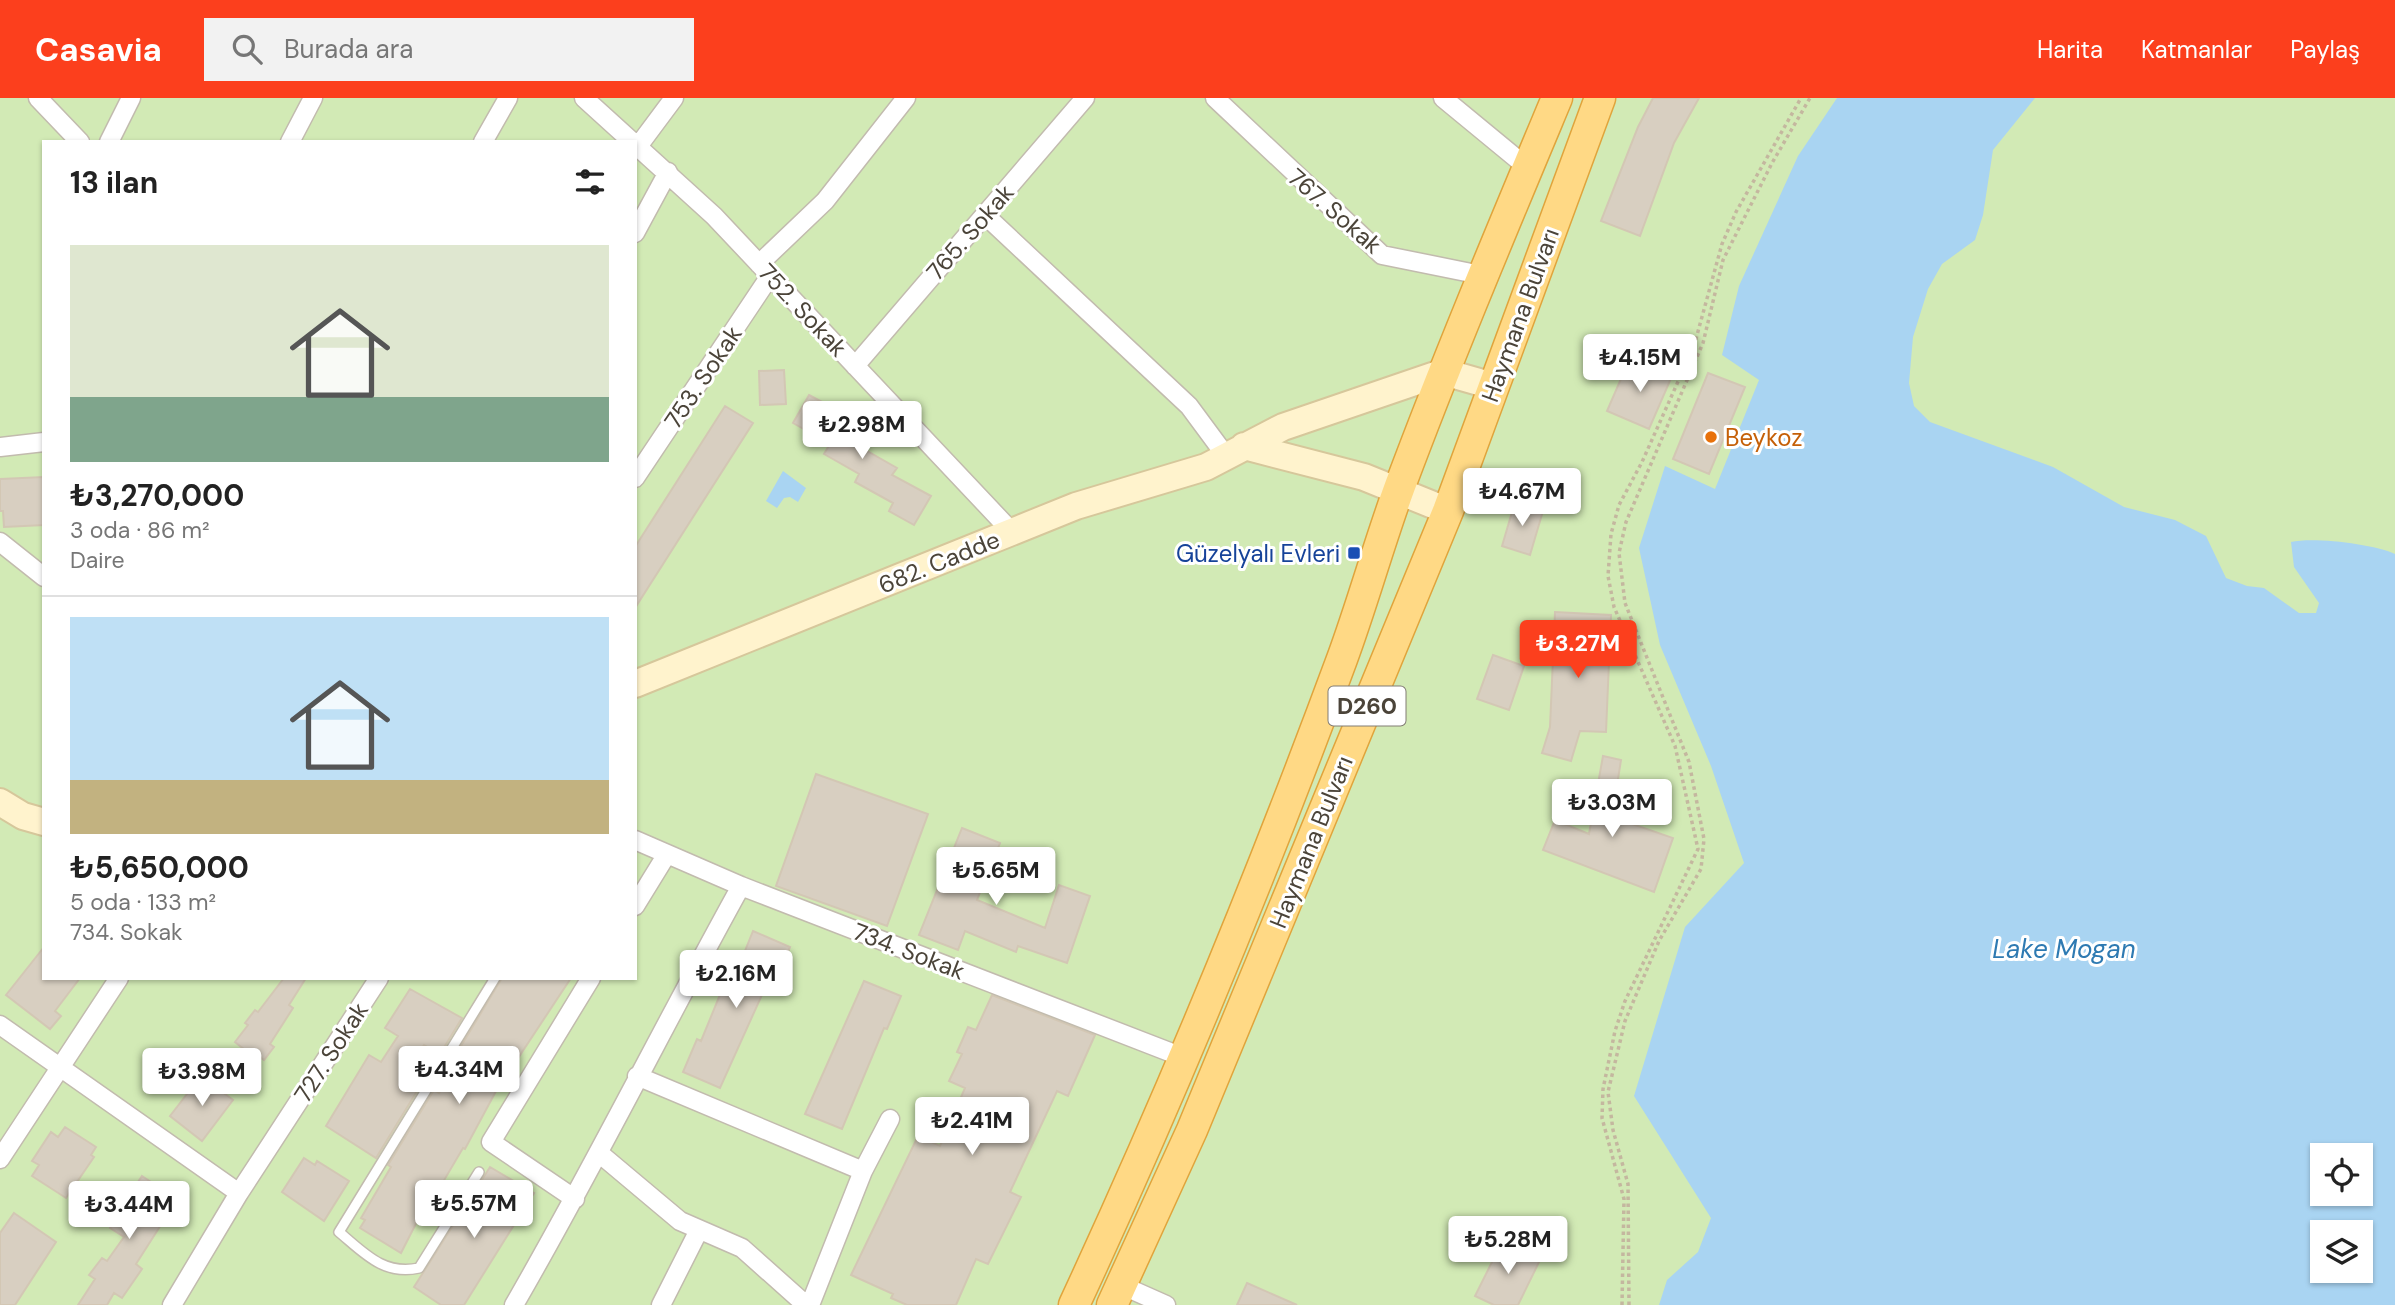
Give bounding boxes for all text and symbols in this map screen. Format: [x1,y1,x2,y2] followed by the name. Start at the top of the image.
[204,18,694,81] search box
[35,28,162,71] text: Casavia
[228,30,266,68] icon: search
[284,32,414,66] text: Burada ara
[2037,34,2103,65] text: Harita
[2141,34,2252,65] text: Katmanlar
[2290,34,2360,65] text: Paylaş
[1282,162,1388,260] street label: 767. Sokak
[70,163,158,202] text: 13 ilan
[571,163,609,201] icon: filters
[920,177,1020,287] street label: 765. Sokak
[1474,224,1566,406] street label: Haymana Bulvarı
[752,257,854,363] street label: 752. Sokak
[277,290,403,416] icon: home
[657,320,749,434] street label: 753. Sokak
[1583,334,1697,394] pin: ₺4.15M
[1599,342,1681,372] text: ₺4.15M
[805,402,919,461] pin: ₺2.98M
[819,409,905,439] text: ₺2.98M
[1725,422,1802,453] place label: Beykoz
[1703,429,1719,445] marker: Beykoz
[1465,468,1579,528] pin: ₺4.67M
[70,476,244,515] text: ₺3,270,000
[1479,476,1565,506] text: ₺4.67M
[70,515,210,545] text: 3 oda · 86 m²
[874,524,1004,600] street label: 682. Cadde
[1176,538,1340,569] place label: Güzelyalı Evleri
[70,545,125,575] text: Daire
[1346,545,1362,561] marker: Güzelyalı Evleri
[1521,620,1635,680] pin: ₺3.27M
[1536,628,1620,658] text: ₺3.27M
[277,662,403,788] icon: home
[1328,686,1406,726] road number: D260
[1262,751,1360,933] street label: Haymana Bulvarı
[1555,780,1669,839] pin: ₺3.03M
[1568,787,1656,817] text: ₺3.03M
[70,848,249,887] text: ₺5,650,000
[939,848,1053,907] pin: ₺5.65M
[952,855,1040,885] text: ₺5.65M
[70,887,216,917] text: 5 oda · 133 m²
[849,915,969,987] street label: 734. Sokak
[70,917,183,947] text: 734. Sokak
[1992,932,2136,966] water label: Lake Mogan
[679,950,793,1010] pin: ₺2.16M
[696,958,776,988] text: ₺2.16M
[287,996,375,1108] street label: 727. Sokak
[402,1046,516,1106] pin: ₺4.34M
[145,1048,259,1108] pin: ₺3.98M
[415,1054,503,1084] text: ₺4.34M
[158,1056,246,1086] text: ₺3.98M
[915,1098,1029,1157] pin: ₺2.41M
[931,1105,1013,1135] text: ₺2.41M
[2310,1143,2373,1283] map controls
[2310,1143,2373,1206] button: locate
[417,1180,531,1240] pin: ₺5.57M
[72,1182,186,1241] pin: ₺3.44M
[431,1188,517,1218] text: ₺5.57M
[85,1189,173,1219] text: ₺3.44M
[1451,1216,1565,1276] pin: ₺5.28M
[2310,1220,2373,1283] button: layers
[1464,1224,1552,1254] text: ₺5.28M

